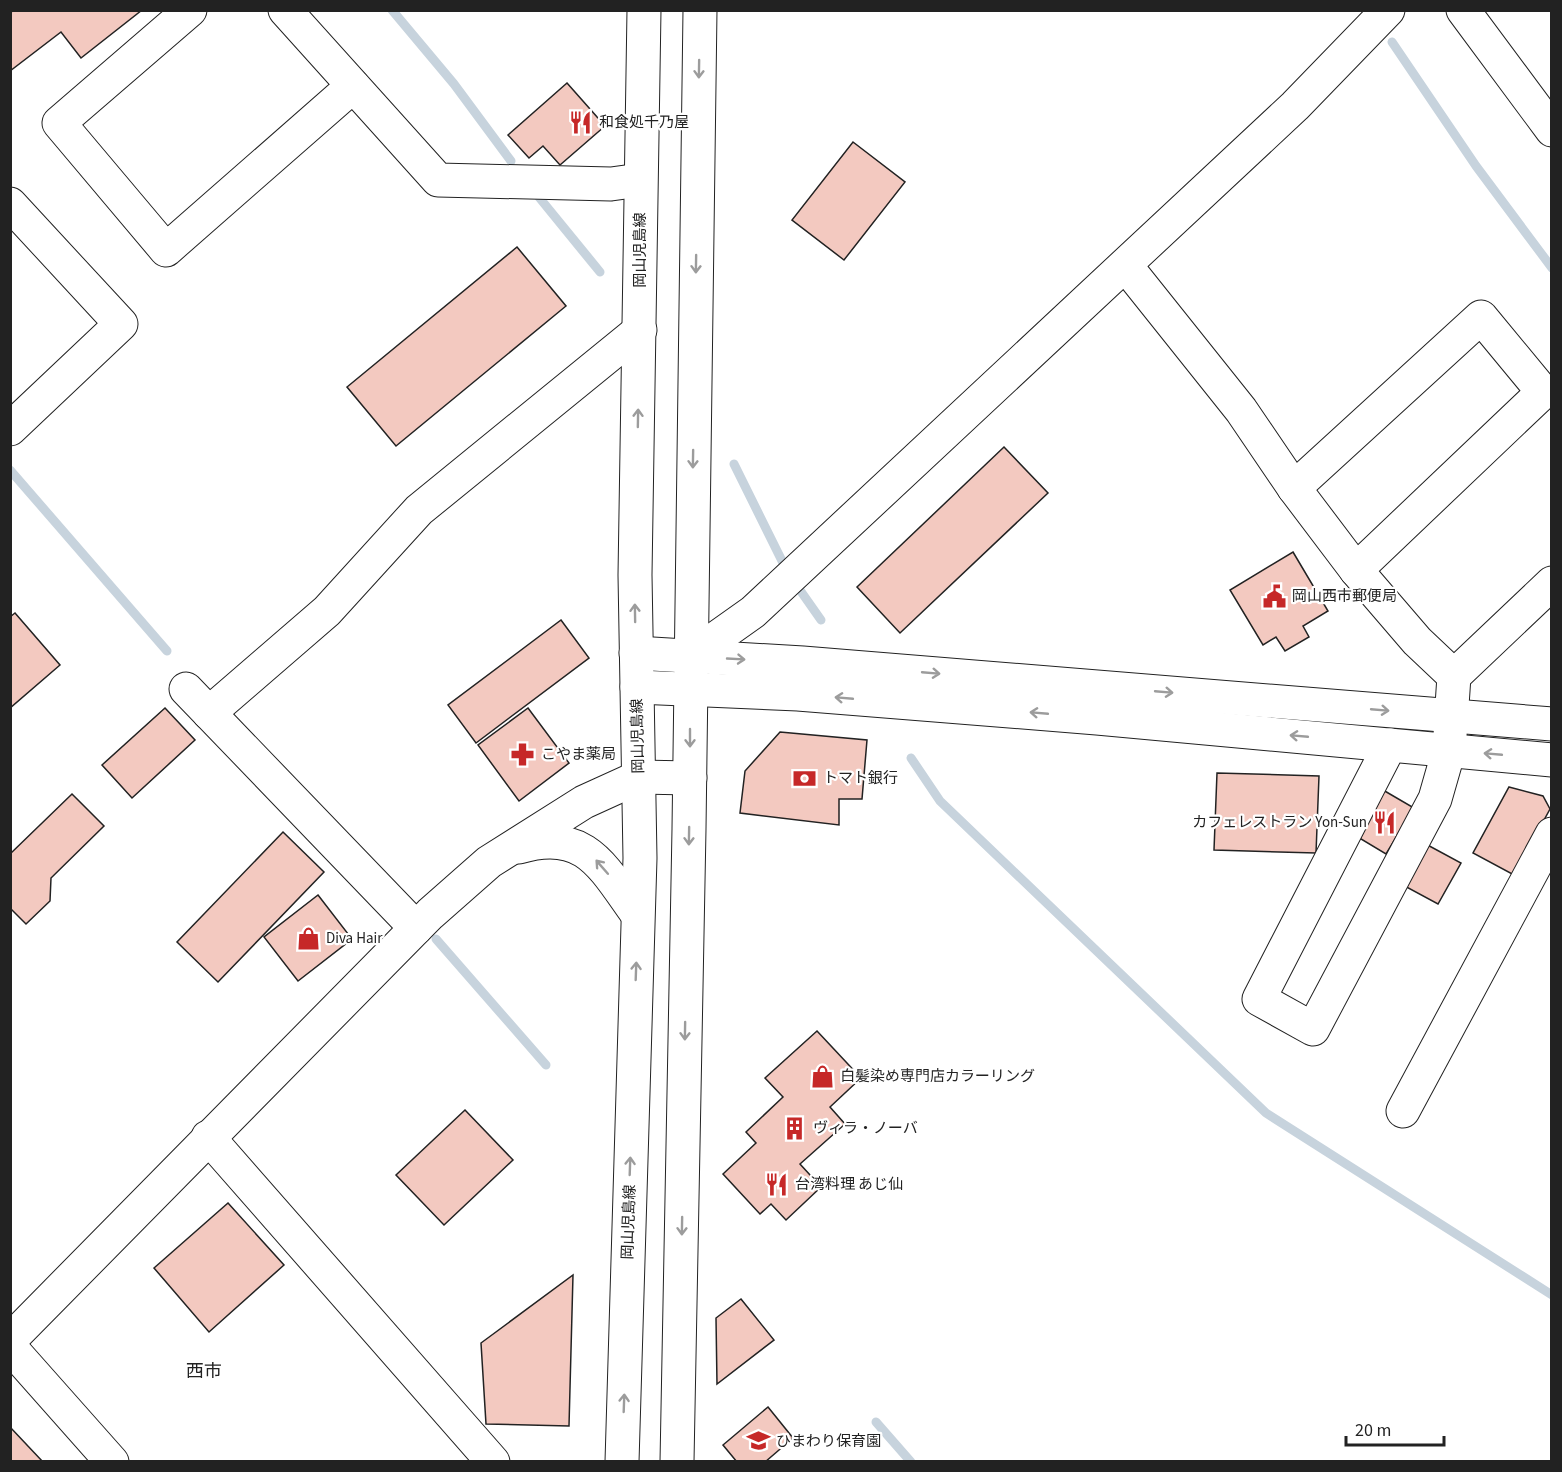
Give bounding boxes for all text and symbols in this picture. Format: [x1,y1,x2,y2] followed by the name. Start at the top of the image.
[693,58,705,78] one-way arrow
[568,109,594,135] restaurant icon: 和食処千乃屋
[599,112,689,133] place label: 和食処千乃屋
[630,212,651,288] street label: 岡山児島線
[690,253,702,273] one-way arrow
[632,409,643,429] one-way arrow
[687,448,699,468] one-way arrow
[1261,583,1287,609] public building icon: 岡山西市郵便局
[1292,586,1397,607] place label: 岡山西市郵便局
[629,604,641,624] one-way arrow
[726,653,746,664] one-way arrow
[920,668,940,679] one-way arrow
[1154,687,1174,698] one-way arrow
[835,692,855,703] one-way arrow
[627,698,649,774] street label: 岡山児島線
[1369,705,1389,716] one-way arrow
[1029,707,1049,718] one-way arrow
[684,727,696,747] one-way arrow
[1290,730,1310,741] one-way arrow
[510,741,536,767] pharmacy icon: こやま薬局
[541,744,616,765] place label: こやま薬局
[1484,748,1504,759] one-way arrow
[792,765,818,791] bank icon: トマト銀行
[823,768,898,789] place label: トマト銀行
[1372,809,1398,835] restaurant icon: カフェレストラン Yon-Sun
[1192,812,1367,833] place label: カフェレストラン Yon-Sun
[683,826,695,846] one-way arrow
[595,860,609,875] one-way arrow
[295,925,321,951] shop icon: Diva Hair
[326,928,383,949] place label: Diva Hair
[630,962,641,982] one-way arrow
[680,1021,691,1041] one-way arrow
[809,1063,835,1089] shop icon: 白髪染め専門店カラーリング
[840,1066,1035,1087] place label: 白髪染め専門店カラーリング
[782,1115,808,1141] building icon: ヴィラ・ノーバ
[813,1118,918,1139] place label: ヴィラ・ノーバ
[624,1157,636,1177] one-way arrow
[764,1171,790,1197] restaurant icon: 台湾料理 あじ仙
[795,1174,903,1195] place label: 台湾料理 あじ仙
[617,1184,641,1260] street label: 岡山児島線
[676,1216,687,1236] one-way arrow
[186,1359,222,1384] district label: 西市
[618,1394,629,1414] one-way arrow
[1346,1409,1444,1447] scale bar
[1355,1418,1391,1443] text: 20 m
[745,1428,771,1454] school or university icon: ひまわり保育園
[776,1431,881,1452] place label: ひまわり保育園

